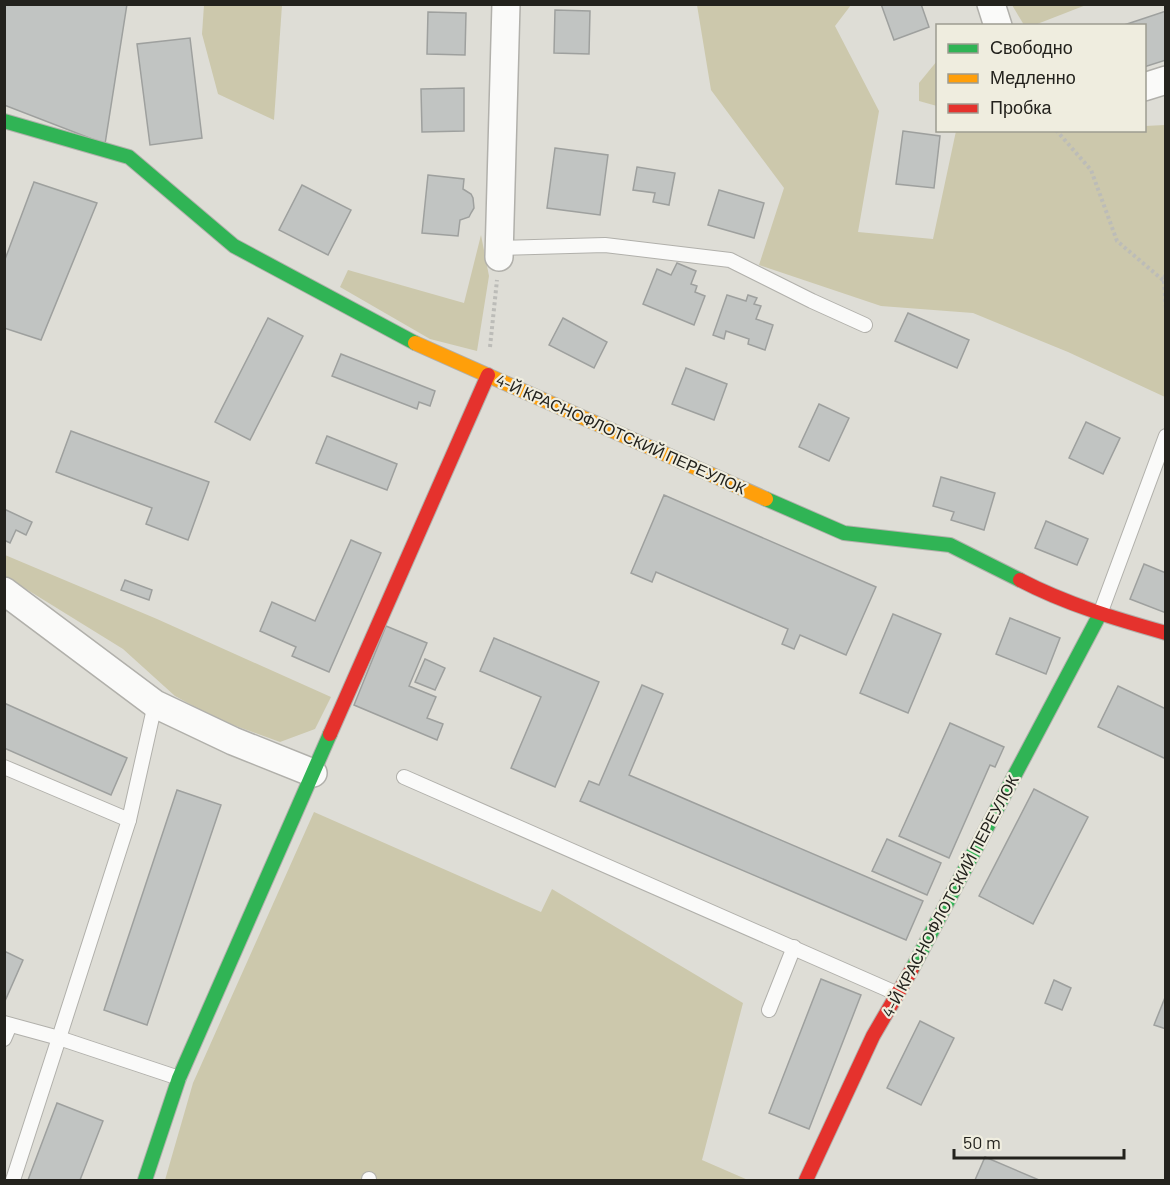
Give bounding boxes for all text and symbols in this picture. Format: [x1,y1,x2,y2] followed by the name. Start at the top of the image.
[936,24,1146,132] legend
[990,36,1073,58] text: Свободно
[990,66,1076,88] text: Медленно
[990,96,1053,118] text: Пробка
[493,370,750,498] street label: 4-Й КРАСНОФЛОТСКИЙ ПЕРЕУЛОК
[877,771,1022,1020] street label: 4-Й КРАСНОФЛОТСКИЙ ПЕРЕУЛОК
[954,1122,1124,1160] scale bar
[963,1131,1001,1153] text: 50 m

